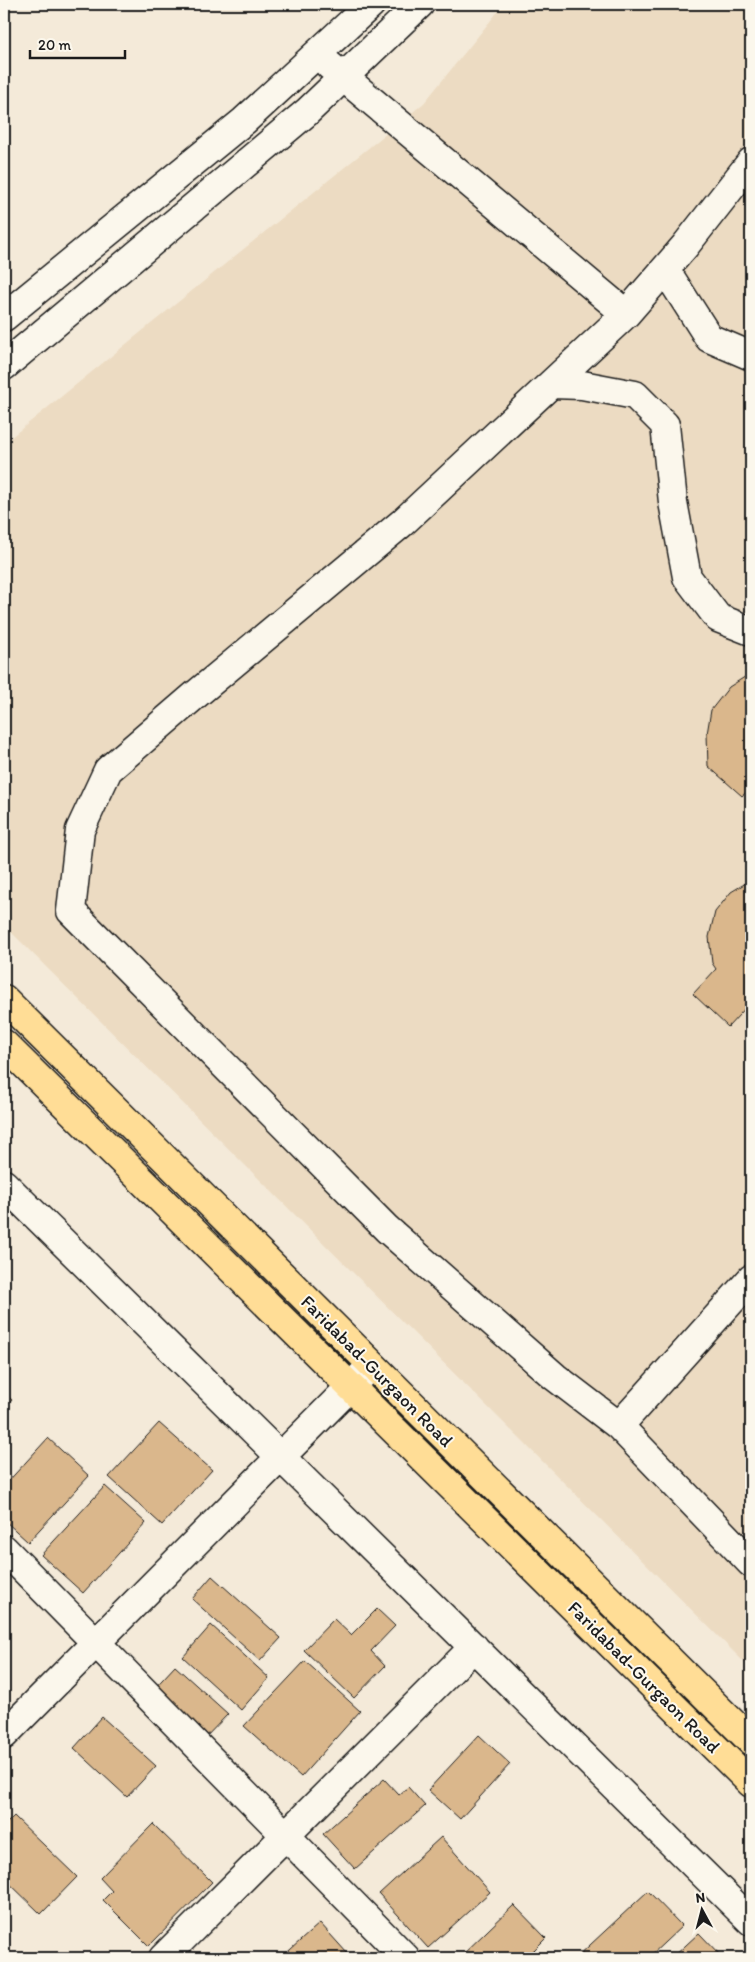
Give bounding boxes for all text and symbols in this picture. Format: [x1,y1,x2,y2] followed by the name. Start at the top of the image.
[30,28,125,60] scale bar
[38,36,72,54] text: 20 m
[296,1290,458,1452] street label: Faridabad-Gurgaon Road
[563,1596,725,1758] street label: Faridabad-Gurgaon Road
[678,1884,728,1934] north arrow
[695,1889,706,1907] text: N

